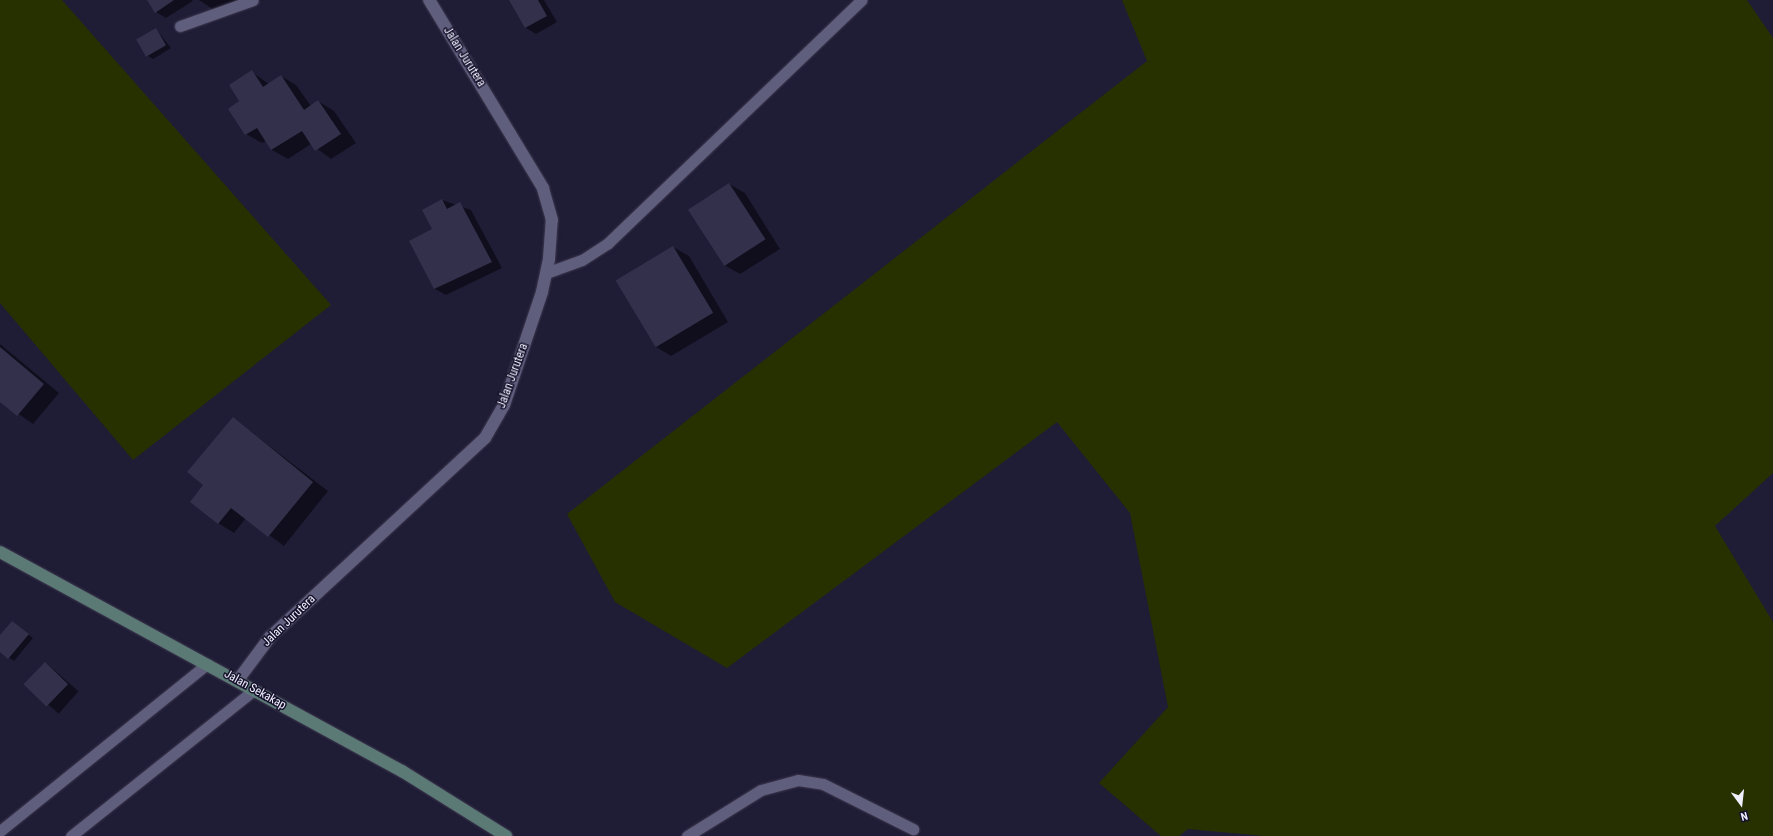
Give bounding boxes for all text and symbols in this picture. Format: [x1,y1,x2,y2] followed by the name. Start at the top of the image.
[440,24,488,90] street label: Jalan Jurutera
[495,342,531,410] street label: Jalan Jurutera
[260,592,318,650] street label: Jalan Jurutera
[221,667,289,713] street label: Jalan Sekakap
[1721,784,1761,824] north arrow
[1739,809,1749,823] text: N

